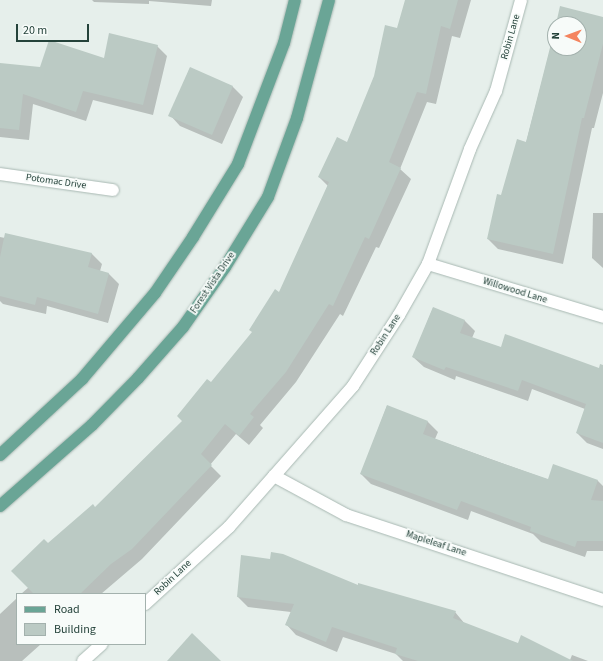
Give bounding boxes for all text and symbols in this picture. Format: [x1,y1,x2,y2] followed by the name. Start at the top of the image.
[499,13,523,61] street label: Robin Lane
[18,16,91,42] scale bar
[547,16,587,56] north arrow
[23,22,47,39] text: 20 m
[548,32,563,40] text: N
[25,172,87,192] street label: Potomac Drive
[188,250,238,316] street label: Forest Vista Drive
[481,276,549,306] street label: Willowood Lane
[368,312,404,358] street label: Robin Lane
[404,529,468,559] street label: Mapleleaf Lane
[152,558,194,598] street label: Robin Lane
[16,593,146,645] legend
[54,601,80,618] text: Road
[54,621,96,638] text: Building

